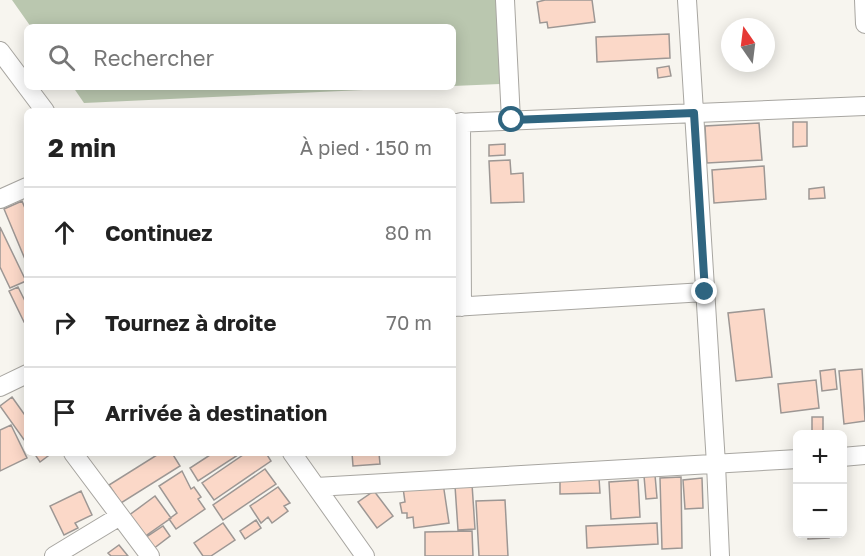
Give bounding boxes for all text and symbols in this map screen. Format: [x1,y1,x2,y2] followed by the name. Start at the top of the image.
[721,18,775,72] north arrow
[24,24,456,90] search box
[45,41,78,74] icon: search
[93,44,214,71] text: Rechercher
[498,106,524,132] route start
[48,132,116,163] text: 2 min
[300,135,432,159] text: À pied · 150 m
[48,216,81,249] icon: ahead
[105,219,212,246] text: Continuez
[385,220,432,244] text: 80 m
[691,278,717,304] route end
[48,306,81,339] icon: right
[105,309,276,336] text: Tournez à droite
[386,310,432,334] text: 70 m
[48,396,81,429] icon: arrive
[105,399,327,426] text: Arrivée à destination
[793,430,847,538] map controls
[793,430,847,484] button: +
[793,484,847,538] button: −

